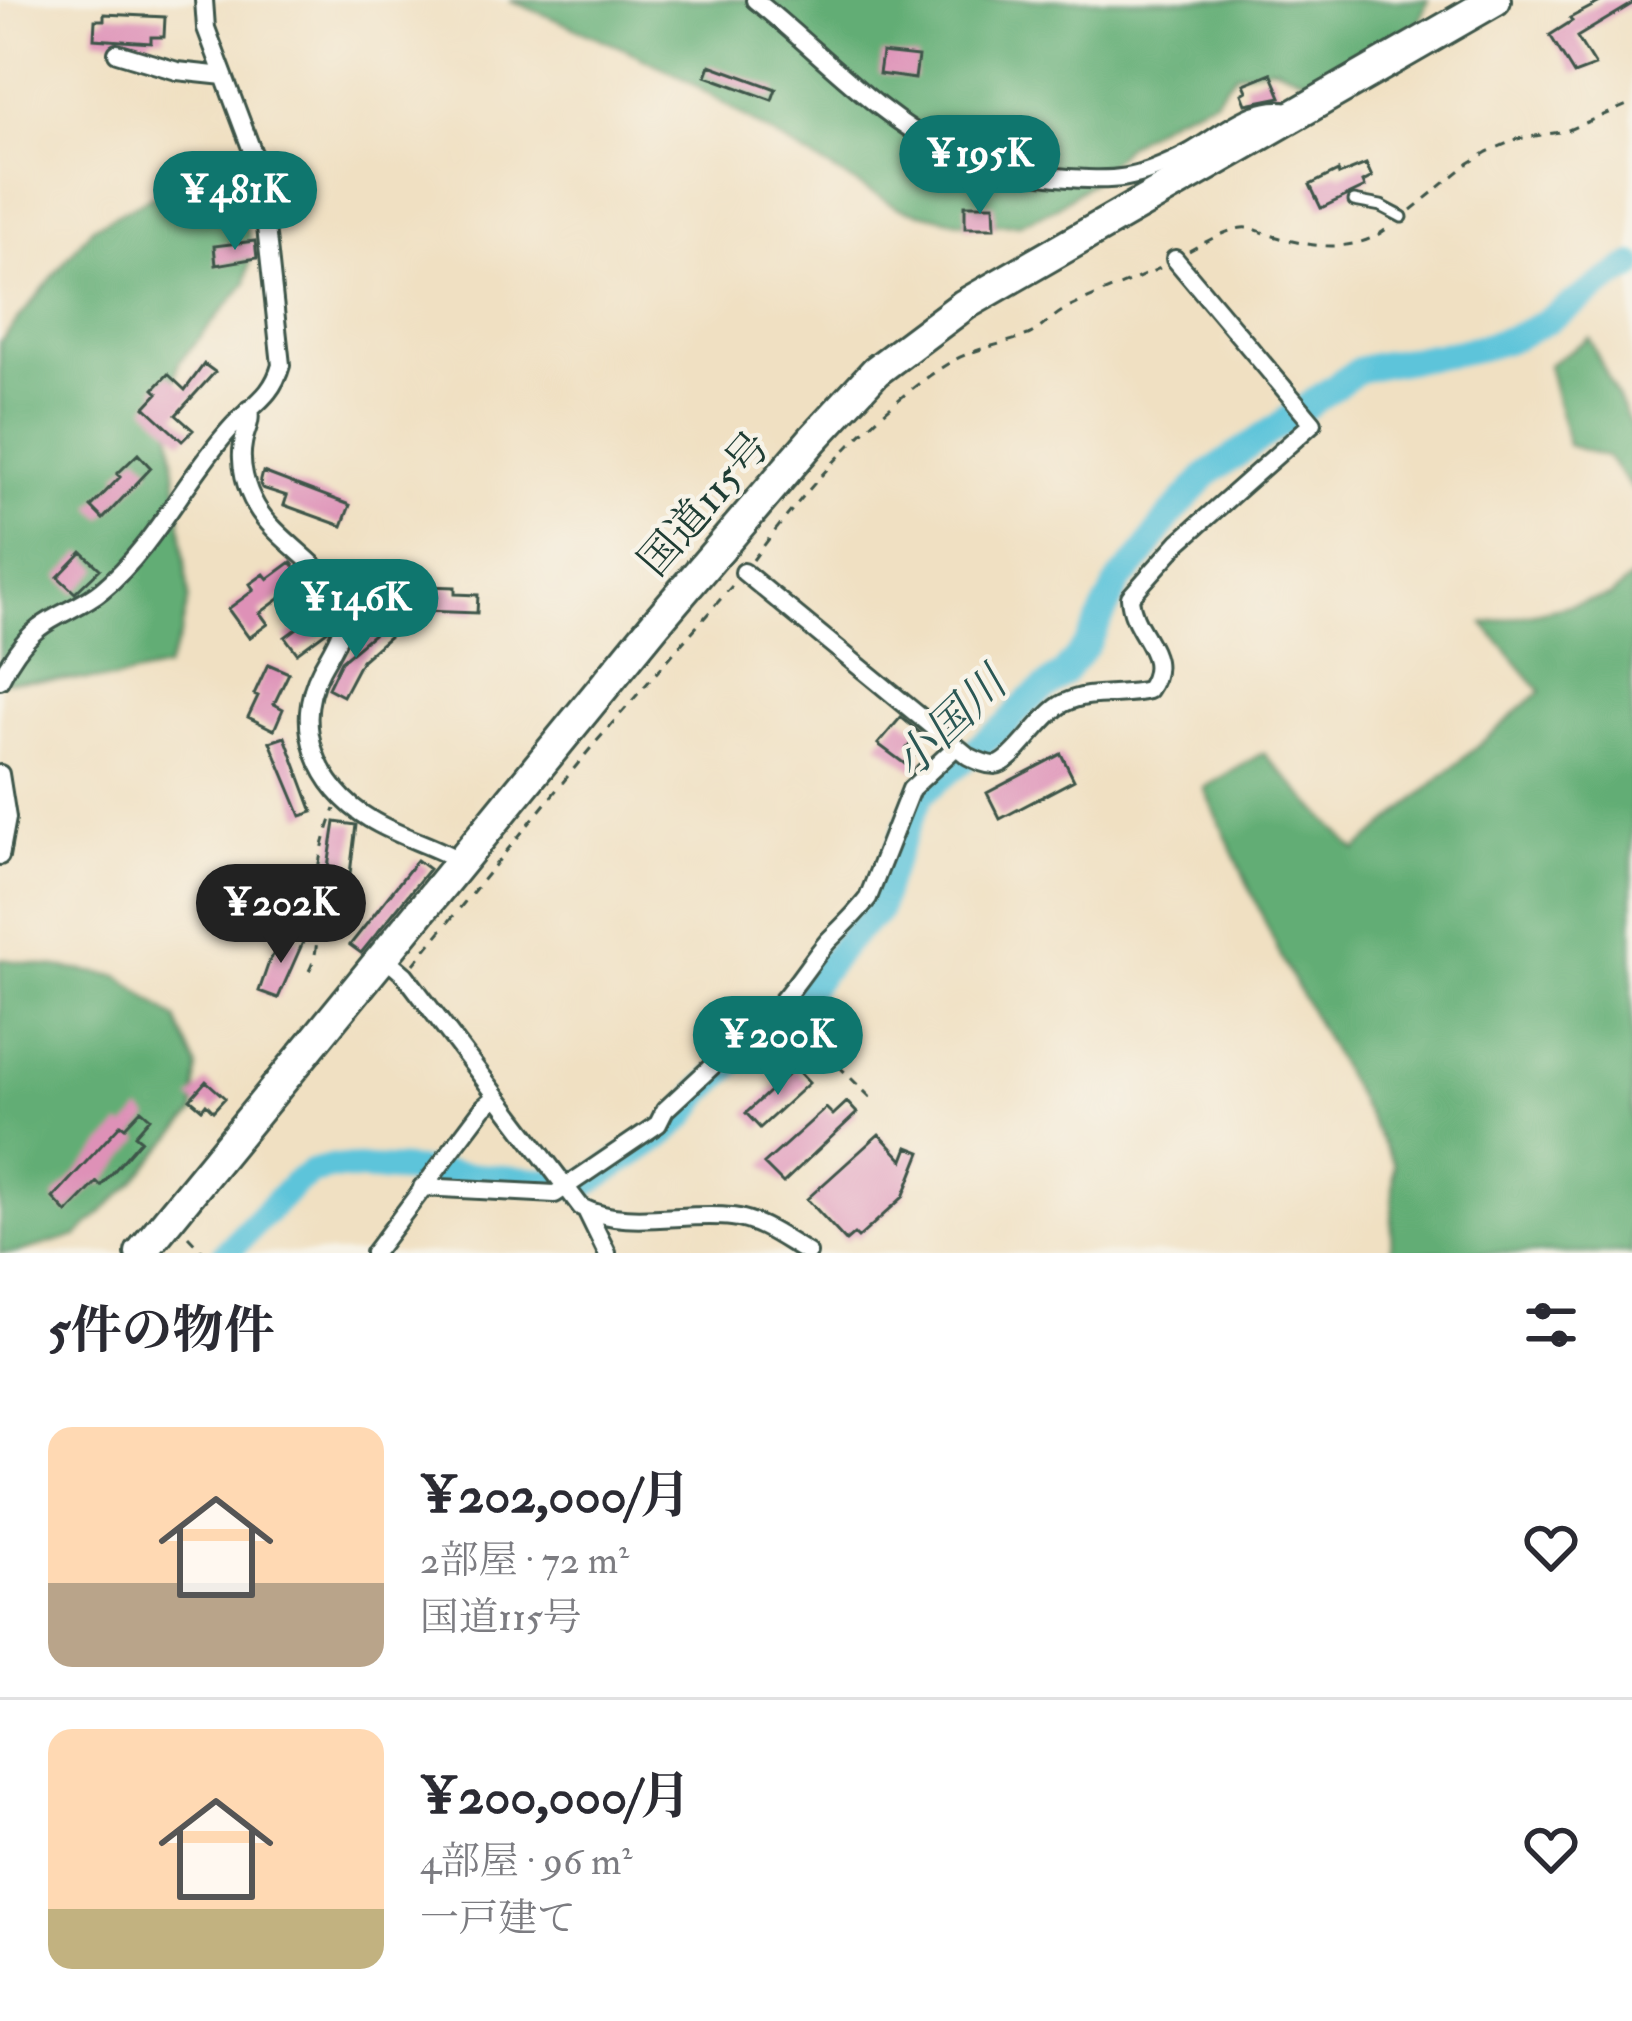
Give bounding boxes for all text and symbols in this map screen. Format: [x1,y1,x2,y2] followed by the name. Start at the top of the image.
[896,115,1064,217] pin: ¥195K
[926,129,1034,178] text: ¥195K
[151,151,319,253] pin: ¥481K
[180,165,290,214] text: ¥481K
[628,421,781,587] street label: 国道115号
[272,559,440,661] pin: ¥146K
[300,573,412,622] text: ¥146K
[882,653,1022,790] water label: 小国川
[197,864,365,966] pin: ¥202K
[223,878,339,927] text: ¥202K
[694,996,862,1098] pin: ¥200K
[720,1010,836,1059] text: ¥200K
[1518,1292,1584,1358] icon: filters
[48,1299,274,1363] text: 5件の物件
[420,1464,691,1528] text: ¥202,000/月
[144,1475,288,1619] icon: home
[1518,1514,1584,1580] icon: heart
[420,1536,629,1585] text: 2部屋 · 72 m²
[420,1593,582,1642] text: 国道115号
[420,1765,691,1829] text: ¥200,000/月
[144,1777,288,1921] icon: home
[1518,1816,1584,1882] icon: heart
[420,1837,632,1886] text: 4部屋 · 96 m²
[420,1894,576,1943] text: 一戸建て

